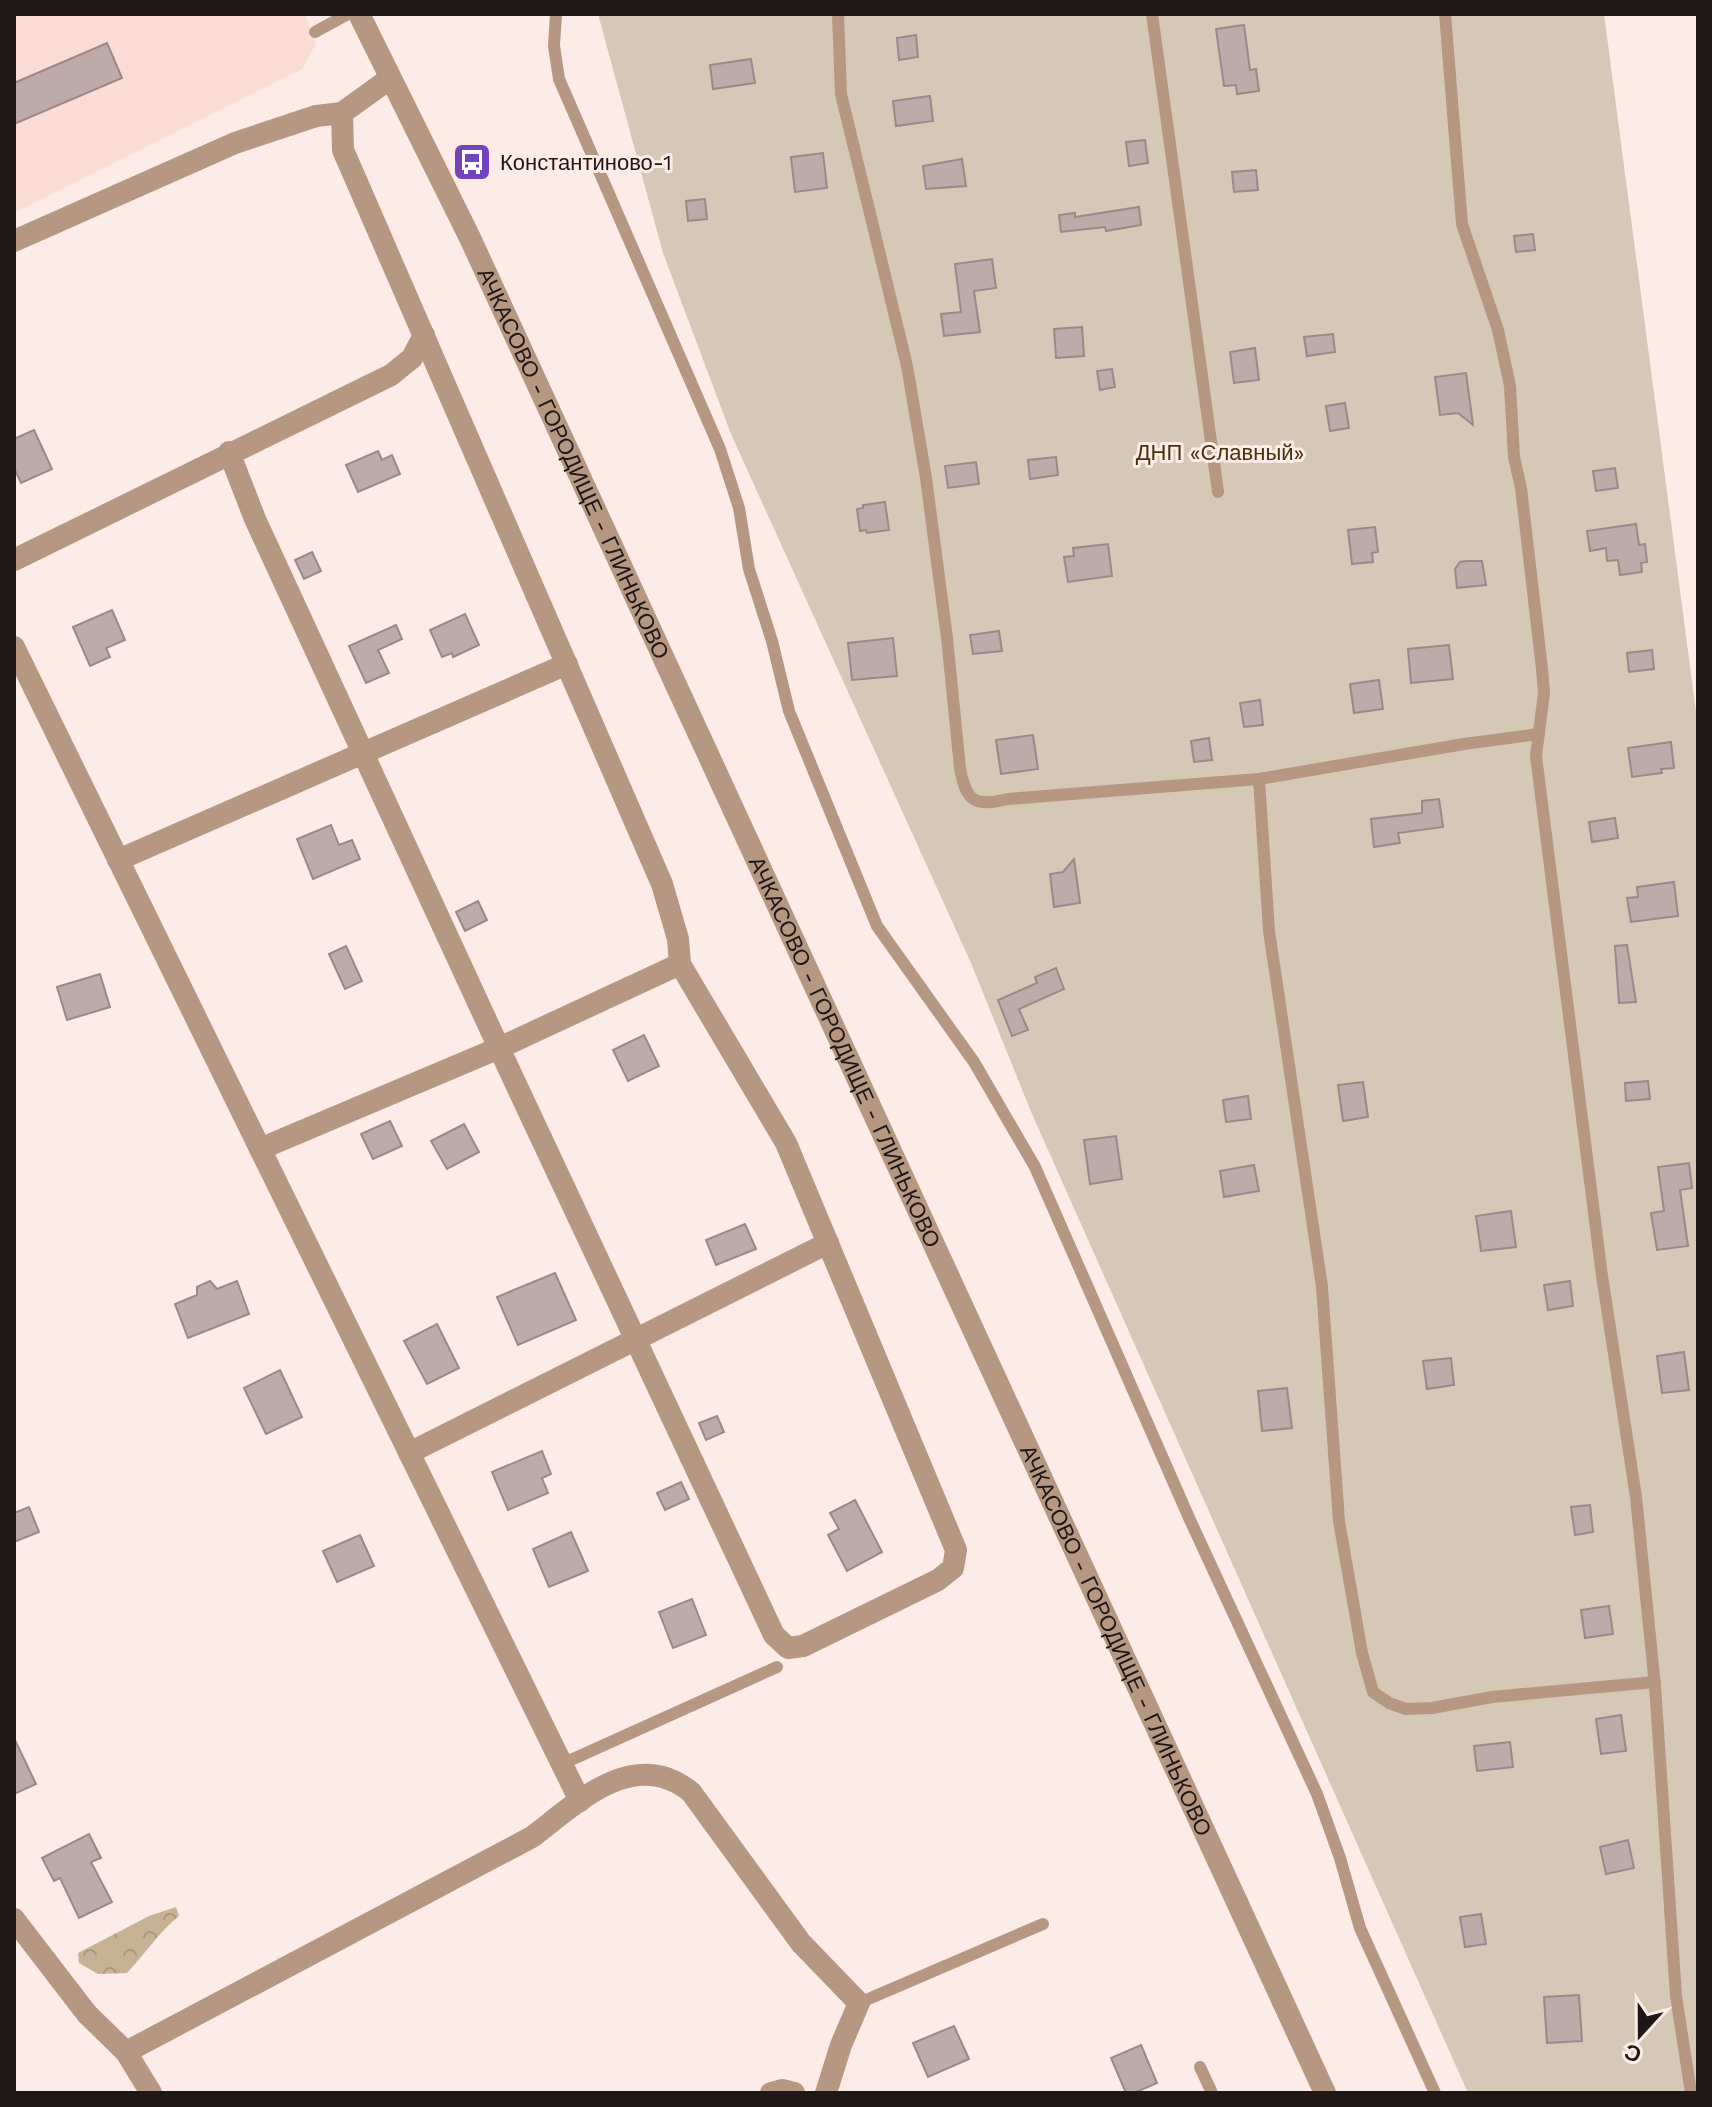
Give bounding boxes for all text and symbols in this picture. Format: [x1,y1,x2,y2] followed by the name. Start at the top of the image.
[451,141,493,183] bus stop icon: Константиново-1
[500,150,672,175] place label: Константиново-1
[473,264,675,663] street label: АЧКАСОВО - ГОРОДИЩЕ - ГЛИНЬКОВО
[1136,440,1304,465] park label: ДНП «Славный»
[744,852,946,1251] street label: АЧКАСОВО - ГОРОДИЩЕ - ГЛИНЬКОВО
[1015,1441,1217,1840] street label: АЧКАСОВО - ГОРОДИЩЕ - ГЛИНЬКОВО
[1600,1995,1680,2075] north arrow
[1621,2039,1645,2068] text: С

